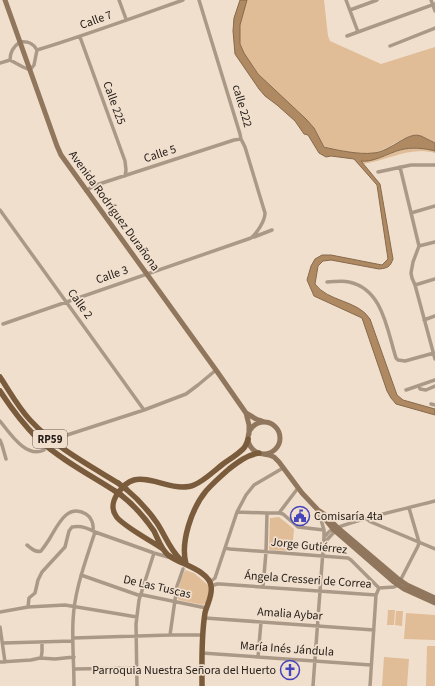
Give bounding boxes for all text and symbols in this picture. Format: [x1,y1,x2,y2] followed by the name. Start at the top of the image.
[77,6,115,34] street label: Calle 7
[98,79,130,127] street label: Calle 225
[228,83,256,129] street label: calle 222
[142,141,179,167] street label: Calle 5
[64,147,164,275] street label: Avenida Rodríguez Durañona
[93,262,131,288] street label: Calle 3
[63,286,97,323] street label: Calle 2
[33,430,67,448] road number: RP59
[289,505,311,527] public building icon: Comisaría 4ta
[314,508,383,525] place label: Comisaría 4ta
[270,534,348,558] street label: Jorge Gutiérrez
[244,567,372,593] street label: Ángela Cresseri de Correa
[122,571,192,603] street label: De Las Tuscas
[257,603,324,625] street label: Amalia Aybar
[239,637,335,661] street label: María Inés Jándula
[279,659,301,681] church icon: Parroquia Nuestra Señora del Huerto
[92,662,276,679] place label: Parroquia Nuestra Señora del Huerto

